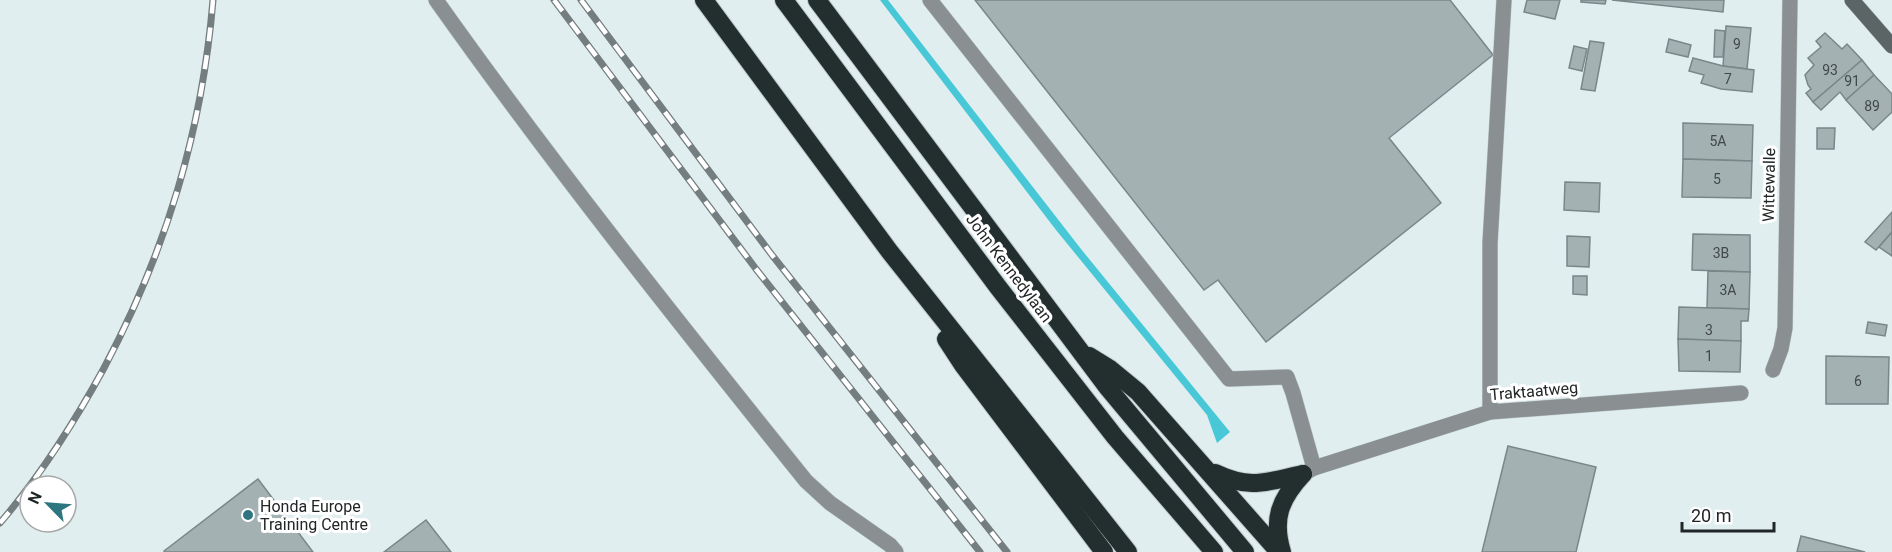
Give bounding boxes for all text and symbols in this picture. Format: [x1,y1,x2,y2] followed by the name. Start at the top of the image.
[1733,36,1741,52] house number: 9
[1822,62,1838,78] house number: 93
[1724,71,1732,87] house number: 7
[1844,73,1860,89] house number: 91
[1864,98,1880,114] house number: 89
[1709,133,1727,149] house number: 5A
[1759,148,1779,222] street label: Wittewalle
[1713,171,1721,187] house number: 5
[962,210,1056,326] street label: John Kennedylaan
[1713,245,1729,261] house number: 3B
[1719,282,1737,298] house number: 3A
[1705,322,1713,338] house number: 3
[1705,348,1713,364] house number: 1
[1854,373,1862,389] house number: 6
[1489,378,1579,404] street label: Traktaatweg
[18,474,78,534] north arrow
[24,489,46,507] text: N
[1682,495,1774,533] scale bar
[260,497,368,534] place label: Honda Europe Training Centre
[1691,505,1731,526] text: 20 m
[241,508,255,522] marker: Honda Europe Training Centre

